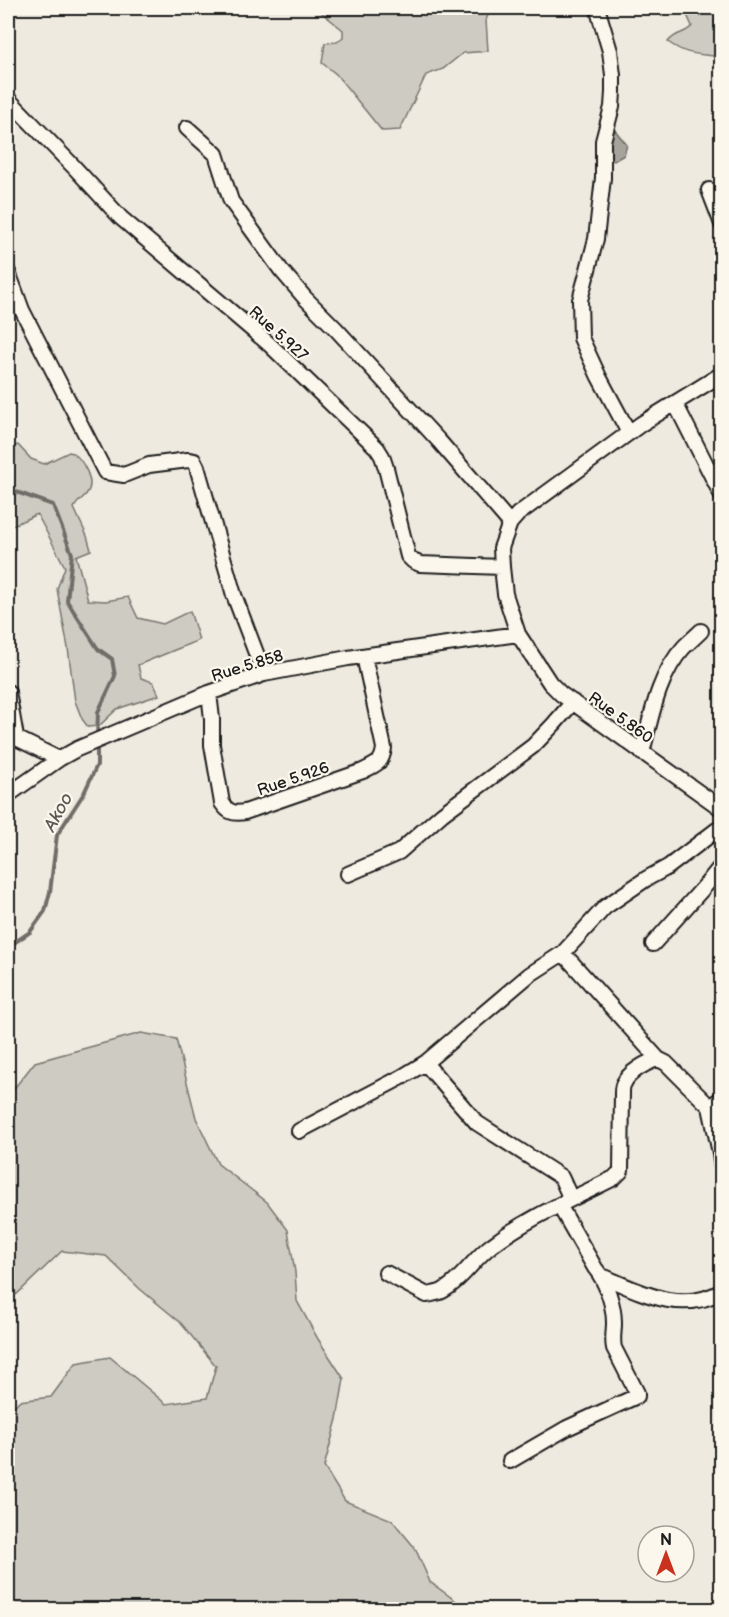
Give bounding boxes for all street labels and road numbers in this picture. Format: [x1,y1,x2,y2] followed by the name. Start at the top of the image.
[245,303,312,366] street label: Rue 5.927
[209,646,286,686] street label: Rue 5.858
[584,689,656,748] street label: Rue 5.860
[255,758,332,801] street label: Rue 5.926

